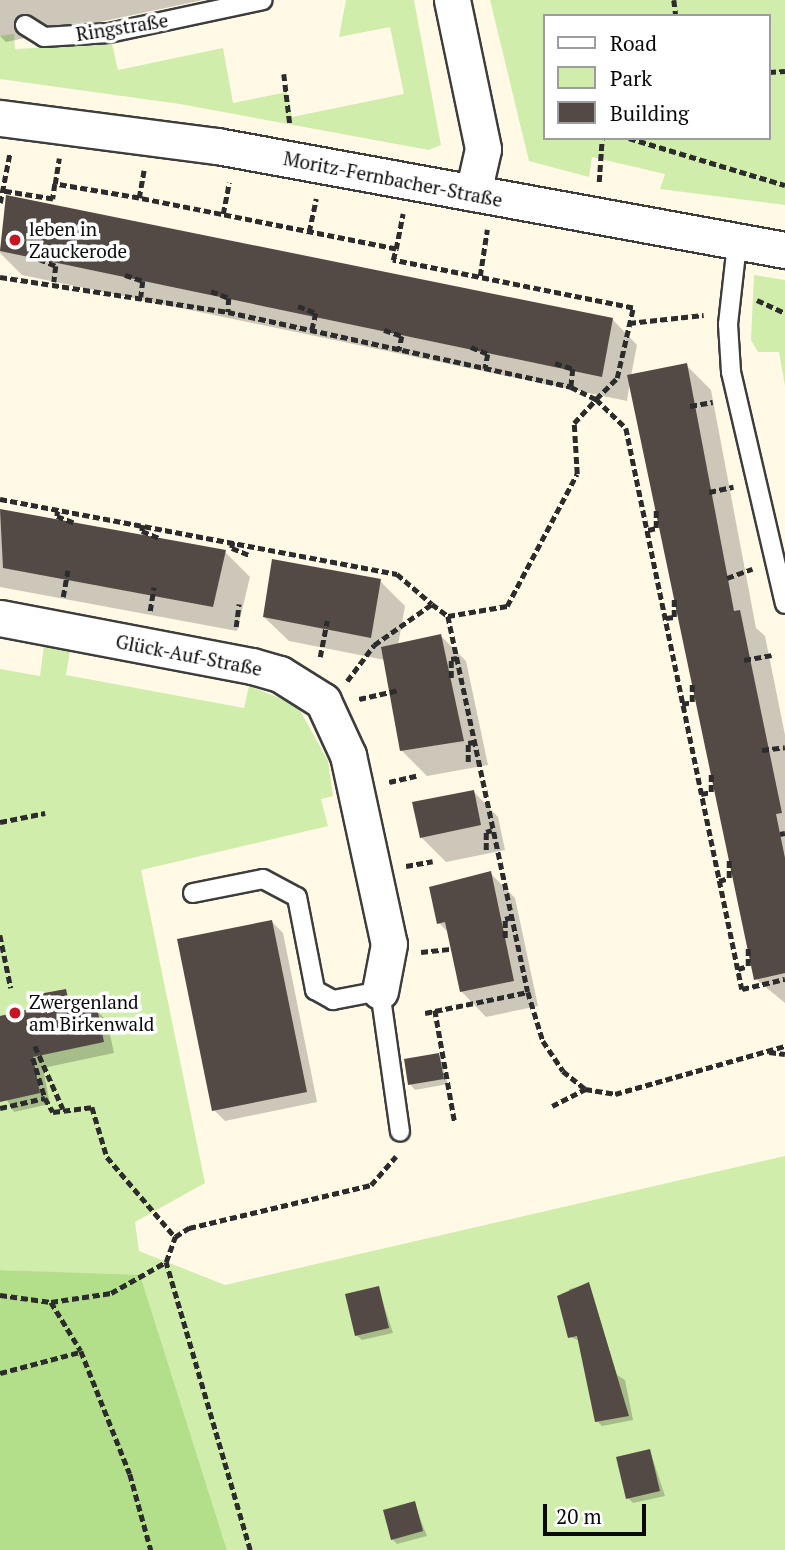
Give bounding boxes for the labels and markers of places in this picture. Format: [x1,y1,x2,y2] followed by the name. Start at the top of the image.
[29,218,127,262] place label: leben in Zauckerode
[7,232,23,248] marker: leben in Zauckerode
[29,991,154,1035] place label: Zwergenland am Birkenwald
[7,1005,23,1021] marker: Zwergenland am Birkenwald

